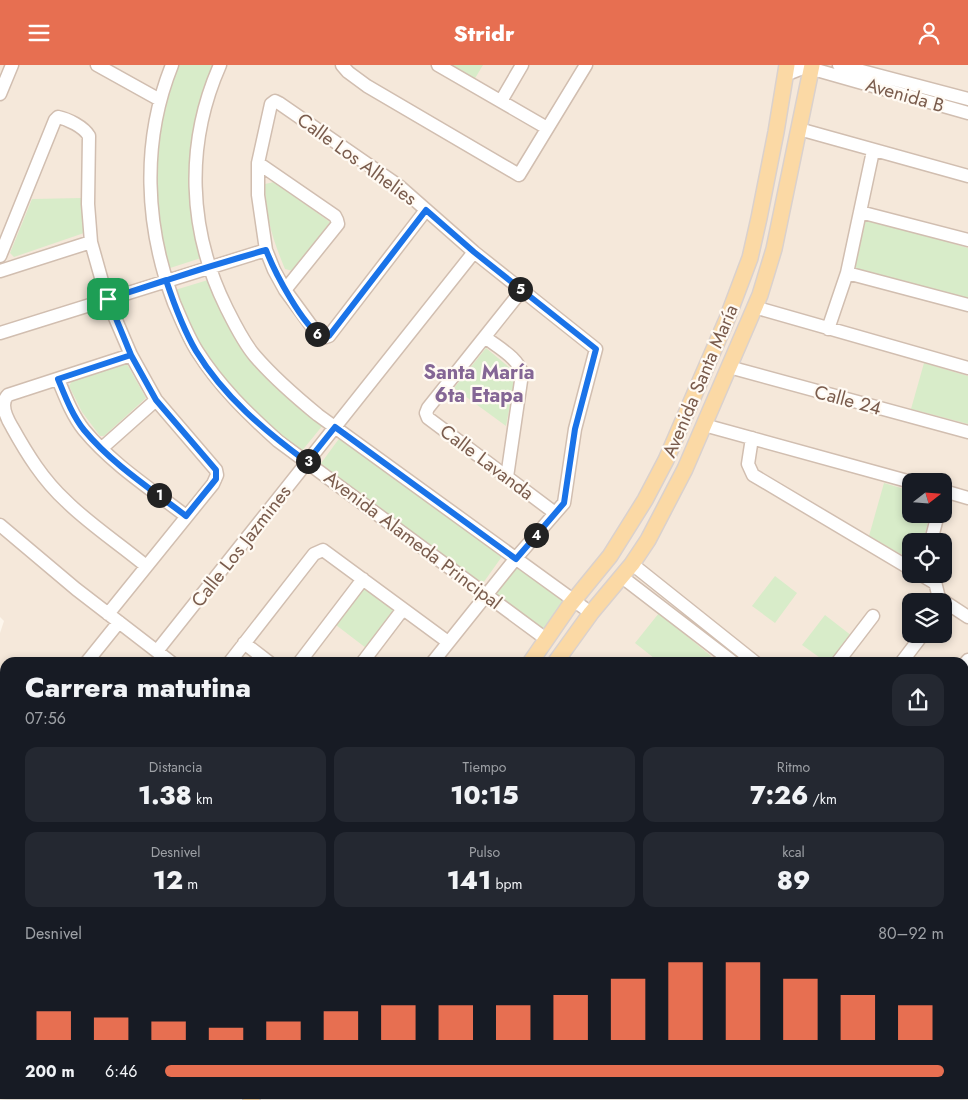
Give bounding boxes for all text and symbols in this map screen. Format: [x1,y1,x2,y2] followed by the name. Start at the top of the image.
[454,17,514,49] text: Stridr
[25,19,53,47] icon: menu
[915,19,943,47] icon: person
[863,71,947,119] street label: Avenida B
[292,106,423,212] street label: Calle Los Alhelies
[508,277,532,301] pin: 5
[87,278,129,320] pin
[516,279,525,299] text: 5
[94,285,122,313] icon: arrive
[656,300,744,462] street label: Avenida Santa María
[304,321,330,347] pin: 6
[313,324,322,344] text: 6
[423,358,535,410] district label: Santa María 6ta Etapa
[812,378,884,422] street label: Calle 24
[434,418,540,506] street label: Calle Lavanda
[296,449,320,473] pin: 3
[304,451,313,471] text: 3
[319,464,507,616] street label: Avenida Alameda Principal
[902,473,952,523] north arrow
[902,473,952,643] map controls
[185,479,297,613] street label: Calle Los Jazmines
[146,483,172,507] pin: 1
[156,485,163,505] text: 1
[524,523,548,547] pin: 4
[532,525,541,545] text: 4
[902,533,952,583] button: locate
[902,593,952,643] button: layers
[25,667,251,708] text: Carrera matutina
[892,674,944,726] button: share
[25,707,66,730] text: 07:56
[149,757,202,777] text: Distancia
[463,757,506,777] text: Tiempo
[777,757,810,777] text: Ritmo
[138,777,192,813] text: 1.38
[450,777,519,813] text: 10:15
[750,777,808,813] text: 7:26
[192,789,213,809] text: km
[808,789,837,809] text: /km
[151,842,200,862] text: Desnivel
[469,842,500,862] text: Pulso
[782,842,805,862] text: kcal
[153,862,183,898] text: 12
[447,862,491,898] text: 141
[777,862,810,898] text: 89
[183,874,198,894] text: m
[491,874,522,894] text: bpm
[25,922,82,945] text: Desnivel
[878,922,944,945] text: 80–92 m
[25,1060,75,1083] text: 200 m
[105,1060,138,1083] text: 6:46

